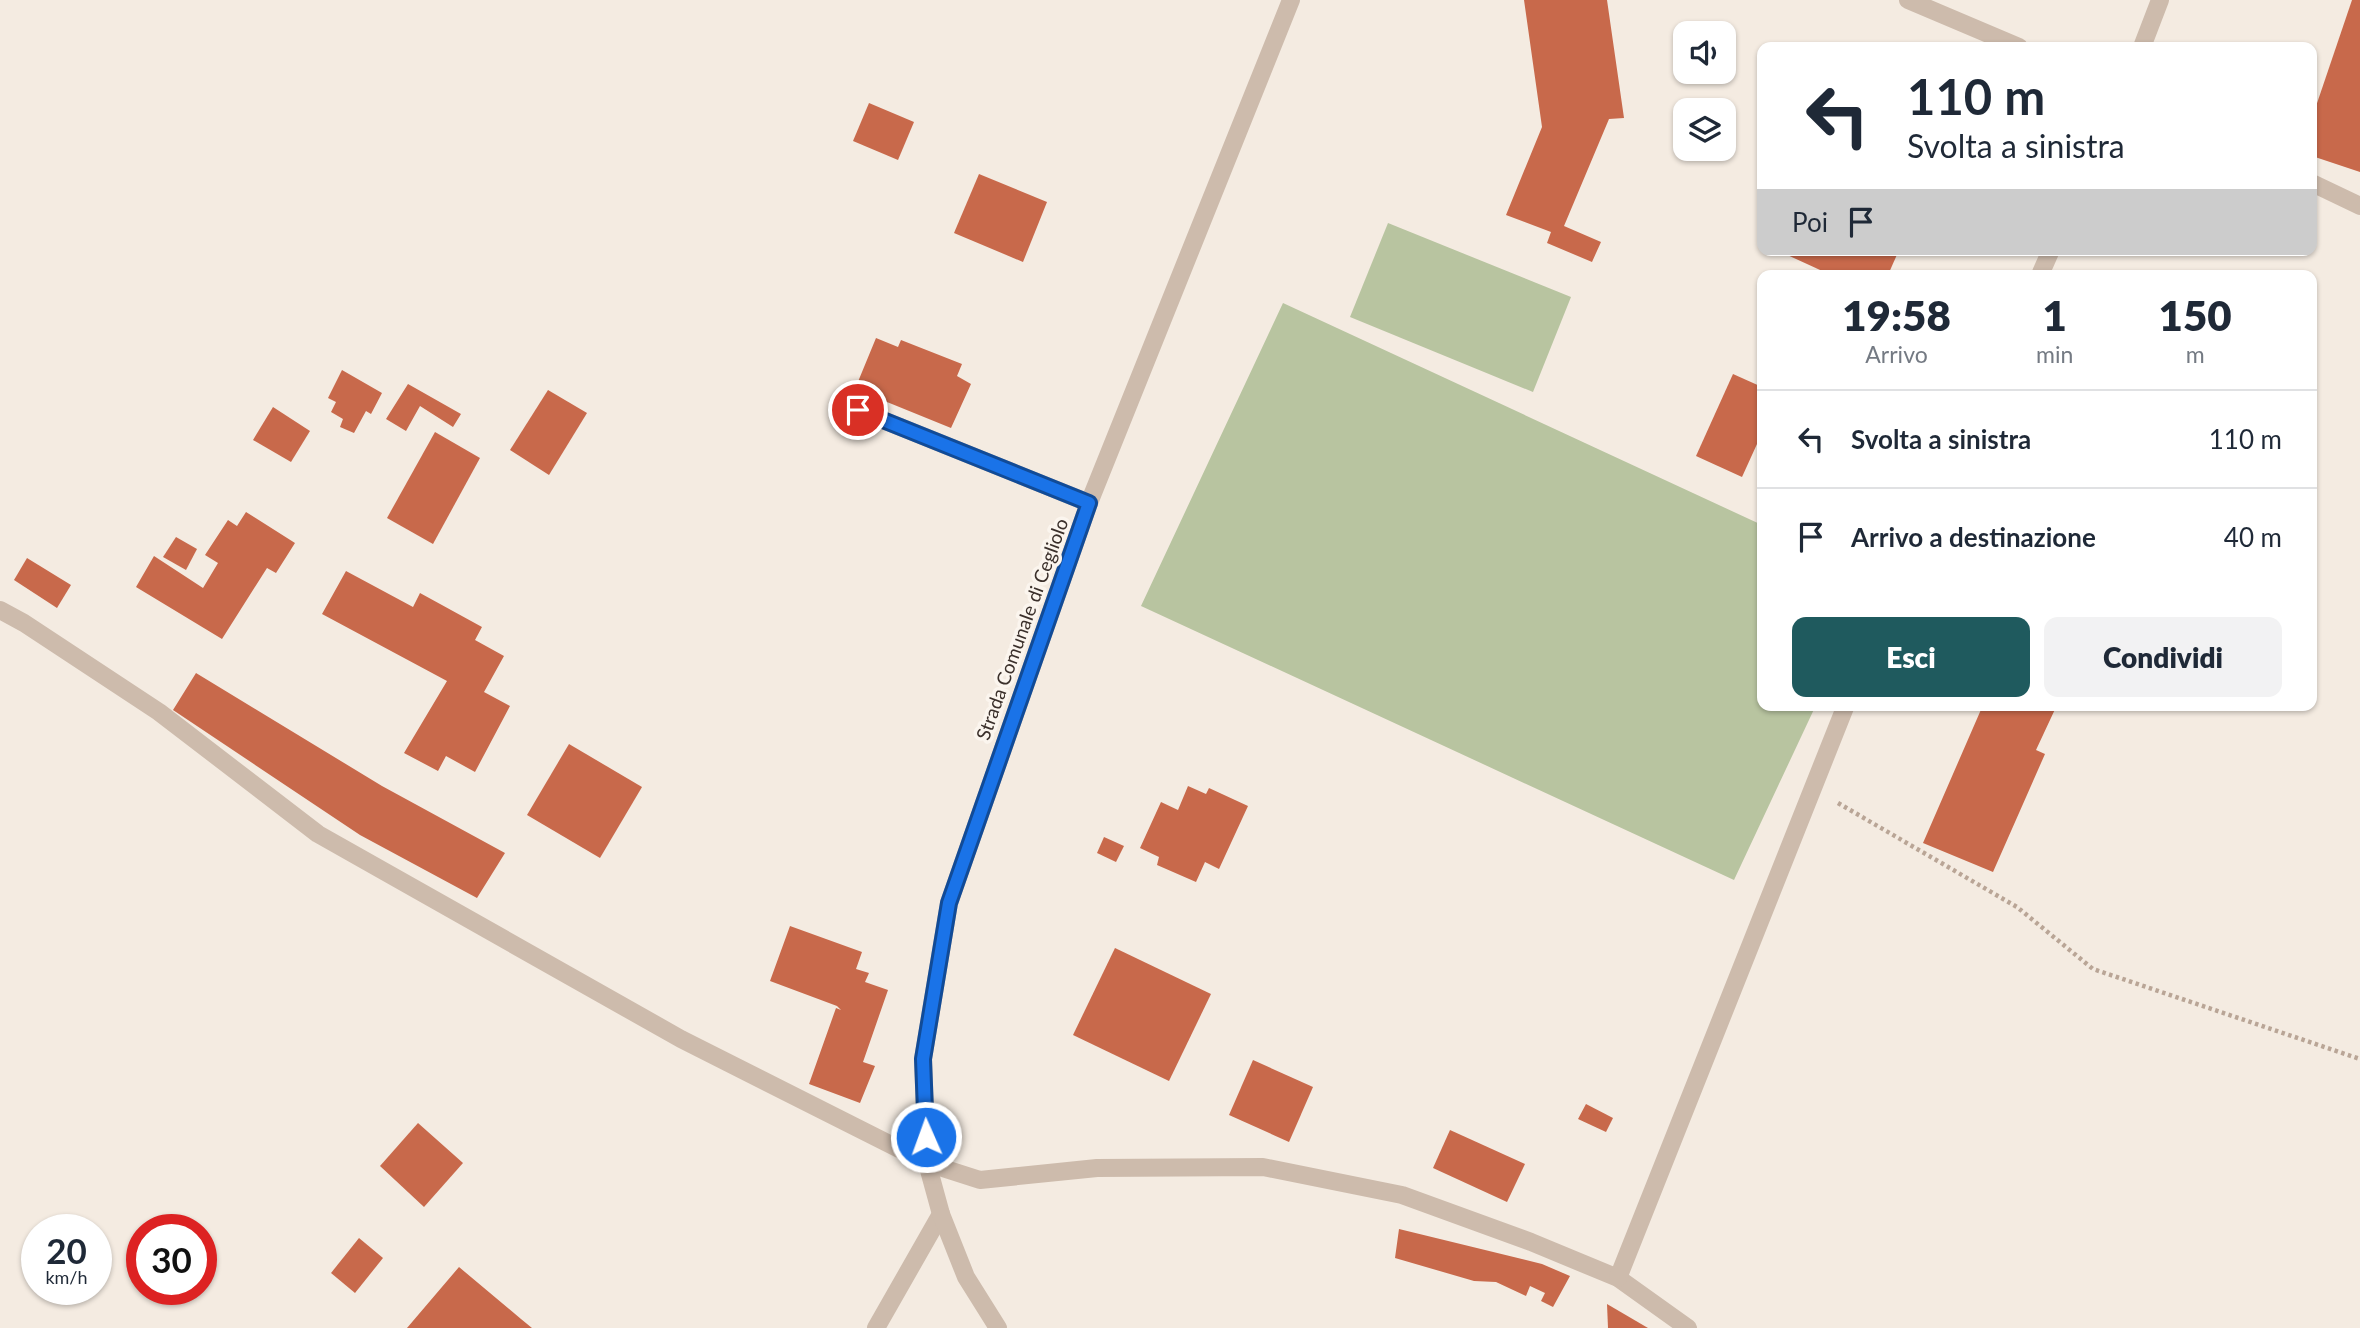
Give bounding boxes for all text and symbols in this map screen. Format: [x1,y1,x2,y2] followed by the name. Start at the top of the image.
[1673,21,1736,161] map controls
[1673,21,1736,84] button: sound
[1907,67,2045,125] text: 110 m
[1792,70,1883,161] icon: left
[1673,98,1736,161] button: layers
[1907,126,2125,165] text: Svolta a sinistra
[1842,203,1880,241] icon: arrive
[1792,206,1828,238] text: Poi
[1842,290,1951,340] text: 19:58
[2043,290,2067,340] text: 1
[2159,290,2232,340] text: 150
[1865,340,1928,368] text: Arrivo
[2036,340,2073,368] text: min
[2186,340,2205,368] text: m
[828,380,888,440] pin
[839,391,877,429] icon: arrive
[1792,420,1830,458] icon: left
[1851,423,2031,455] text: Svolta a sinistra
[2209,423,2282,455] text: 110 m
[971,515,1072,743] street label: Strada Comunale di Cegliolo
[1792,518,1830,556] icon: arrive
[1851,521,2096,553] text: Arrivo a destinazione
[2224,521,2282,553] text: 40 m
[1792,617,2030,697] button: Esci
[2044,617,2282,697] button: Condividi
[889,1100,963,1174] position arrow
[126,1214,217,1305] speed limit sign: 30
[46,1229,87,1271] text: 20
[45,1266,88,1288] text: km/h

